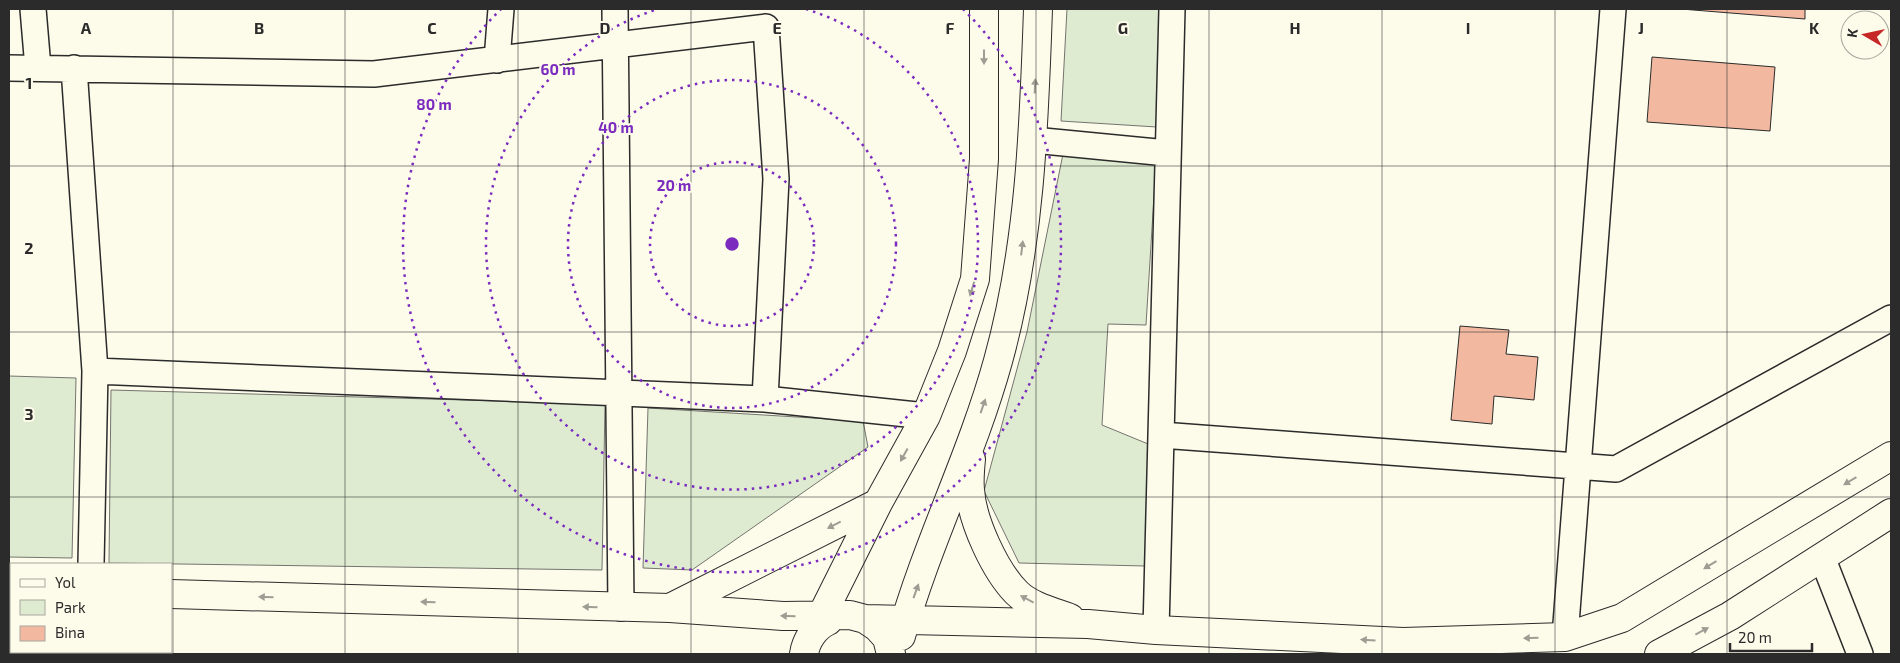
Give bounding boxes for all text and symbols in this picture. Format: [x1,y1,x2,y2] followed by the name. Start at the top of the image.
[1840,10,1890,60] north arrow
[81,18,92,37] text: A
[254,18,264,37] text: B
[427,18,437,37] text: C
[600,18,611,37] text: D
[772,18,782,37] text: E
[946,18,955,37] text: F
[1118,18,1128,37] text: G
[1289,18,1301,37] text: H
[1466,18,1470,37] text: I
[1638,18,1644,37] text: J
[1809,18,1820,37] text: K
[1843,27,1861,39] text: K
[980,50,988,66] one-way arrow
[541,60,575,78] text: 60 m
[26,73,32,92] text: 1
[1032,78,1040,94] one-way arrow
[416,95,452,113] text: 80 m
[598,118,634,136] text: 40 m
[657,176,691,194] text: 20 m
[723,235,741,253] centre of rings
[24,238,34,257] text: 2
[1018,240,1026,256] one-way arrow
[967,282,975,297] one-way arrow
[980,398,987,413] one-way arrow
[24,404,34,423] text: 3
[900,448,908,463] one-way arrow
[1843,477,1856,486] one-way arrow
[827,521,841,529] one-way arrow
[1704,561,1717,570] one-way arrow
[10,563,172,653] legend
[55,573,76,591] text: Yol
[913,584,920,599] one-way arrow
[257,593,273,601] one-way arrow
[1019,595,1034,603] one-way arrow
[55,598,86,616] text: Park
[420,598,436,606] one-way arrow
[582,603,598,611] one-way arrow
[779,612,795,620] one-way arrow
[1730,620,1812,652] scale bar
[55,623,85,641] text: Bina
[1694,627,1709,635] one-way arrow
[1738,628,1772,646] text: 20 m
[1522,634,1538,642] one-way arrow
[1360,636,1376,644] one-way arrow

